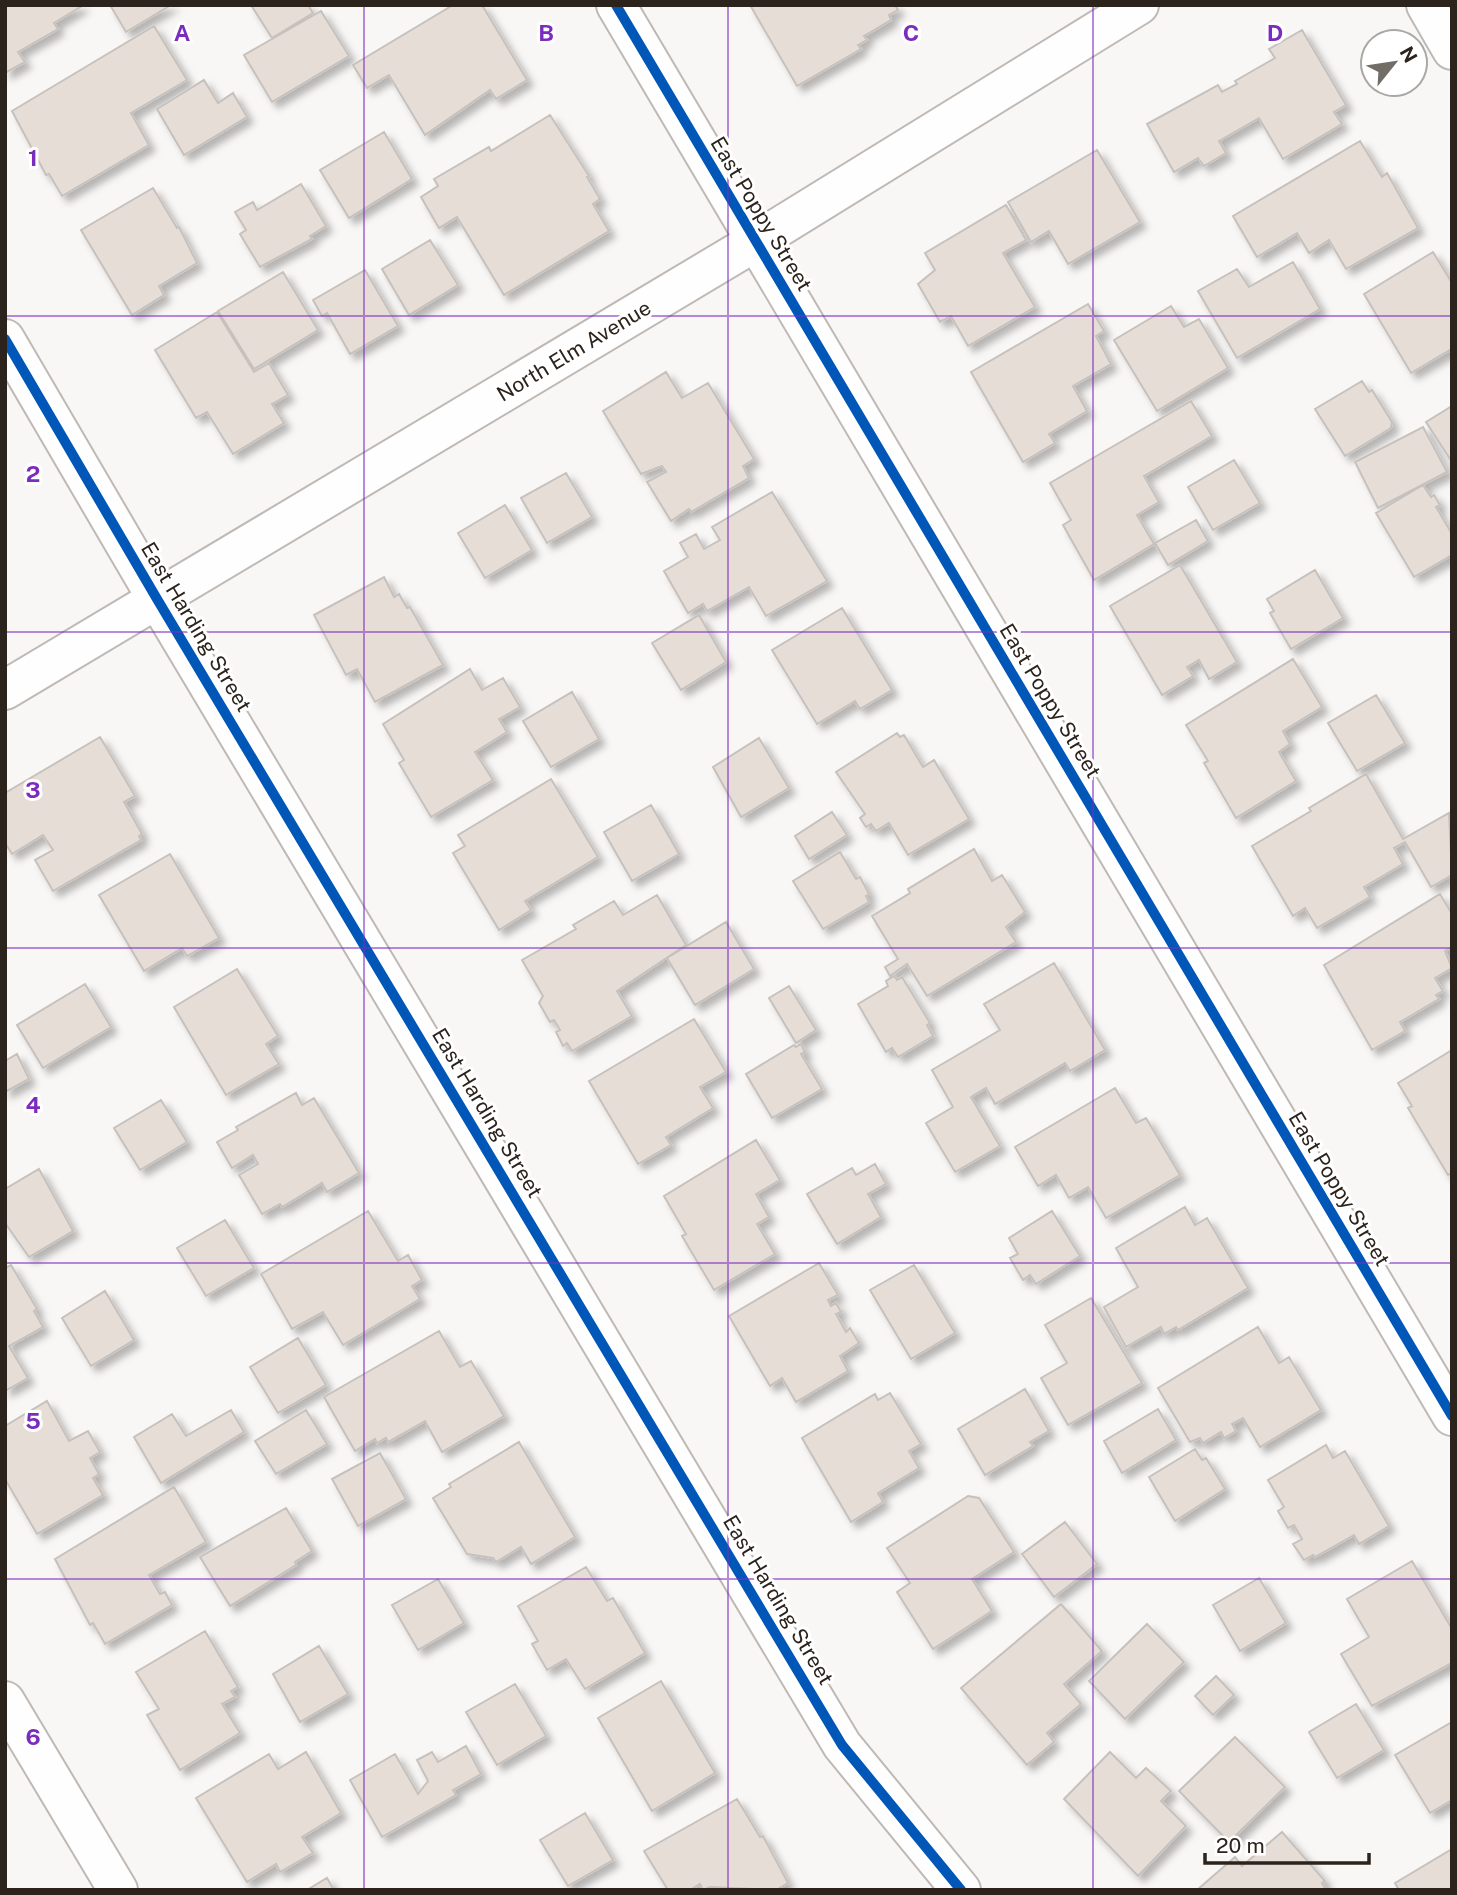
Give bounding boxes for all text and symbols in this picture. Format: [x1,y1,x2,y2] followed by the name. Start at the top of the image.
[174,19,191,46] text: A
[538,19,554,46] text: B
[903,19,919,46] text: C
[1267,19,1283,46] text: D
[1359,28,1429,98] north arrow
[1395,43,1422,66] text: N
[705,132,817,295] street label: East Poppy Street
[28,144,38,171] text: 1
[492,295,655,406] street label: North Elm Avenue
[26,460,40,487] text: 2
[136,537,257,716] street label: East Harding Street
[994,619,1106,782] street label: East Poppy Street
[25,776,41,803] text: 3
[427,1023,548,1202] street label: East Harding Street
[25,1091,41,1118] text: 4
[1283,1107,1395,1270] street label: East Poppy Street
[25,1407,41,1434] text: 5
[718,1510,839,1689] street label: East Harding Street
[25,1723,41,1750] text: 6
[1205,1822,1370,1866] scale bar
[1216,1833,1265,1858] text: 20 m

